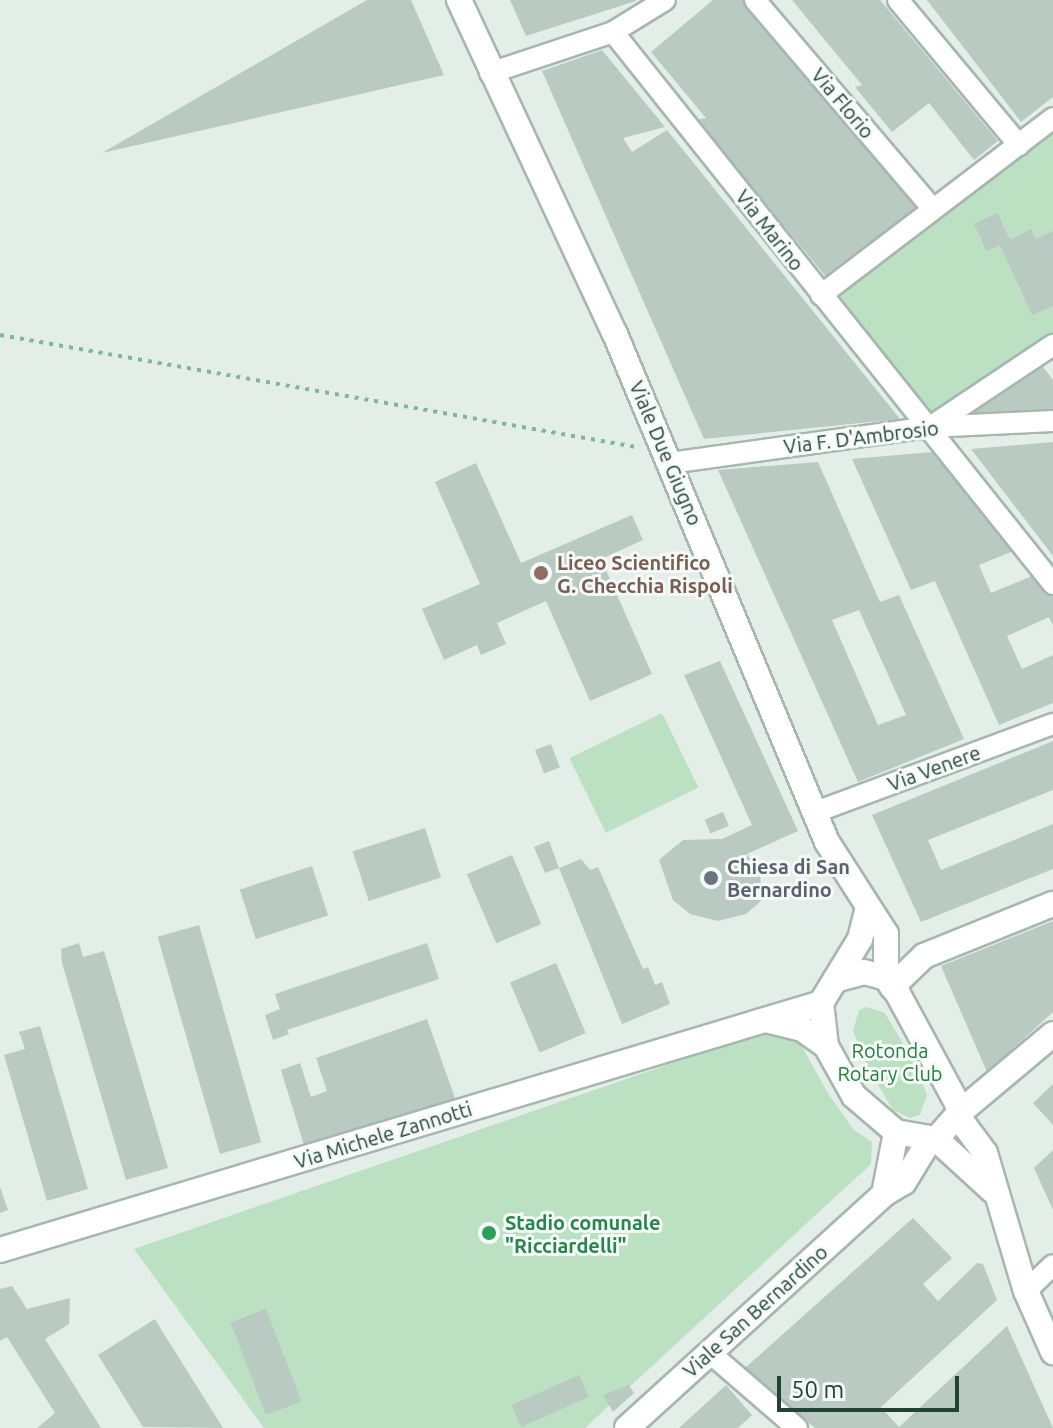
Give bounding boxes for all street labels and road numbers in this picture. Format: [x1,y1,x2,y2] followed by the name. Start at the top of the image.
[807,63,879,143] street label: Via Florio
[731,185,809,275] street label: Via Marino
[625,377,707,529] street label: Viale Due Giugno
[782,416,940,458] street label: Via F. D'Ambrosio
[884,740,984,796] street label: Via Venere
[291,1097,475,1173] street label: Via Michele Zannotti
[678,1240,832,1382] street label: Viale San Bernardino

